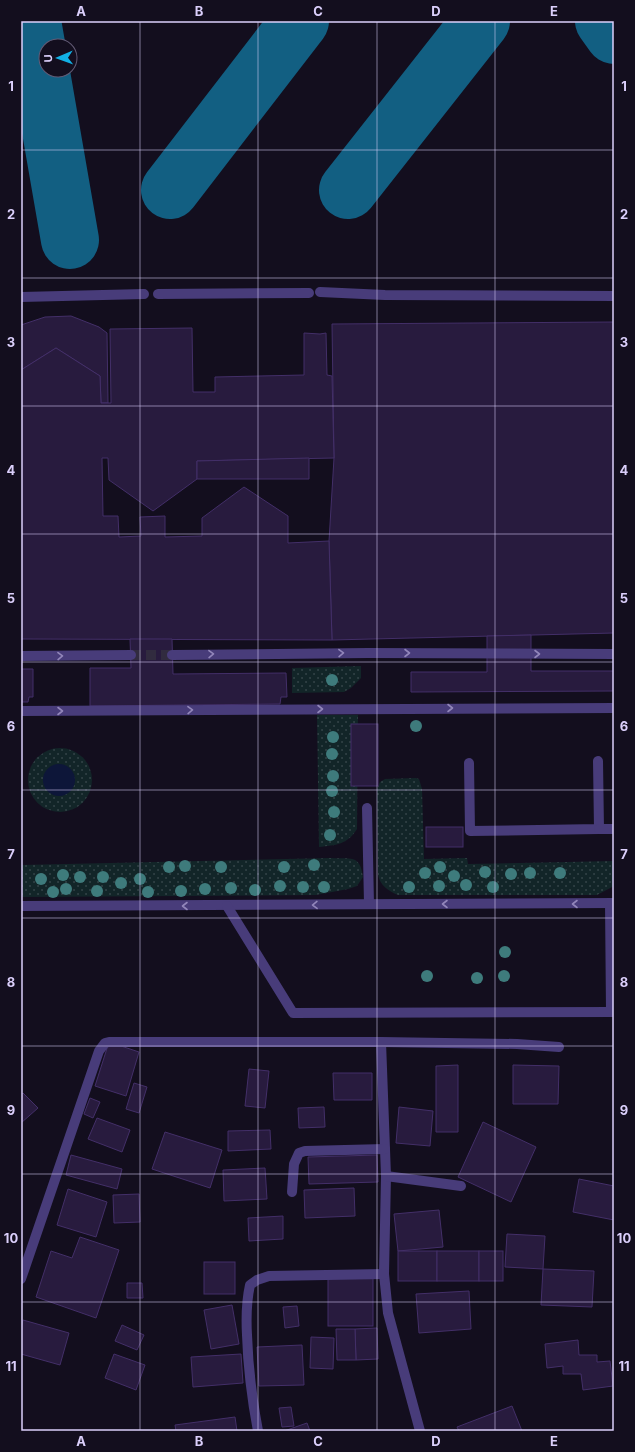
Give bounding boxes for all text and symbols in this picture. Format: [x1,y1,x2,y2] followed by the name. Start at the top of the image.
[76,3,86,19] text: A
[195,3,204,19] text: B
[313,3,323,19] text: C
[431,3,441,19] text: D
[550,3,558,19] text: E
[38,38,78,78] north arrow
[41,54,55,63] text: U
[8,78,14,94] text: 1
[621,78,627,94] text: 1
[7,206,15,222] text: 2
[620,206,628,222] text: 2
[7,334,15,350] text: 3
[620,334,628,350] text: 3
[7,462,16,478] text: 4
[620,462,629,478] text: 4
[7,590,15,606] text: 5
[620,590,628,606] text: 5
[338,649,344,657] one-way arrow
[404,649,410,657] one-way arrow
[208,650,214,659] one-way arrow
[534,650,540,658] one-way arrow
[57,651,63,660] one-way arrow
[447,704,453,712] one-way arrow
[317,705,323,713] one-way arrow
[187,706,193,714] one-way arrow
[57,707,63,715] one-way arrow
[7,718,15,734] text: 6
[620,718,628,734] text: 6
[7,846,15,862] text: 7
[620,846,628,862] text: 7
[442,900,448,908] one-way arrow
[572,900,578,908] one-way arrow
[312,901,318,909] one-way arrow
[182,902,188,910] one-way arrow
[7,974,15,990] text: 8
[620,974,628,990] text: 8
[7,1102,15,1118] text: 9
[620,1102,628,1118] text: 9
[4,1230,18,1246] text: 10
[617,1230,631,1246] text: 10
[5,1358,17,1374] text: 11
[618,1358,630,1374] text: 11
[76,1433,86,1449] text: A
[195,1433,204,1449] text: B
[313,1433,323,1449] text: C
[431,1433,441,1449] text: D
[550,1433,558,1449] text: E

